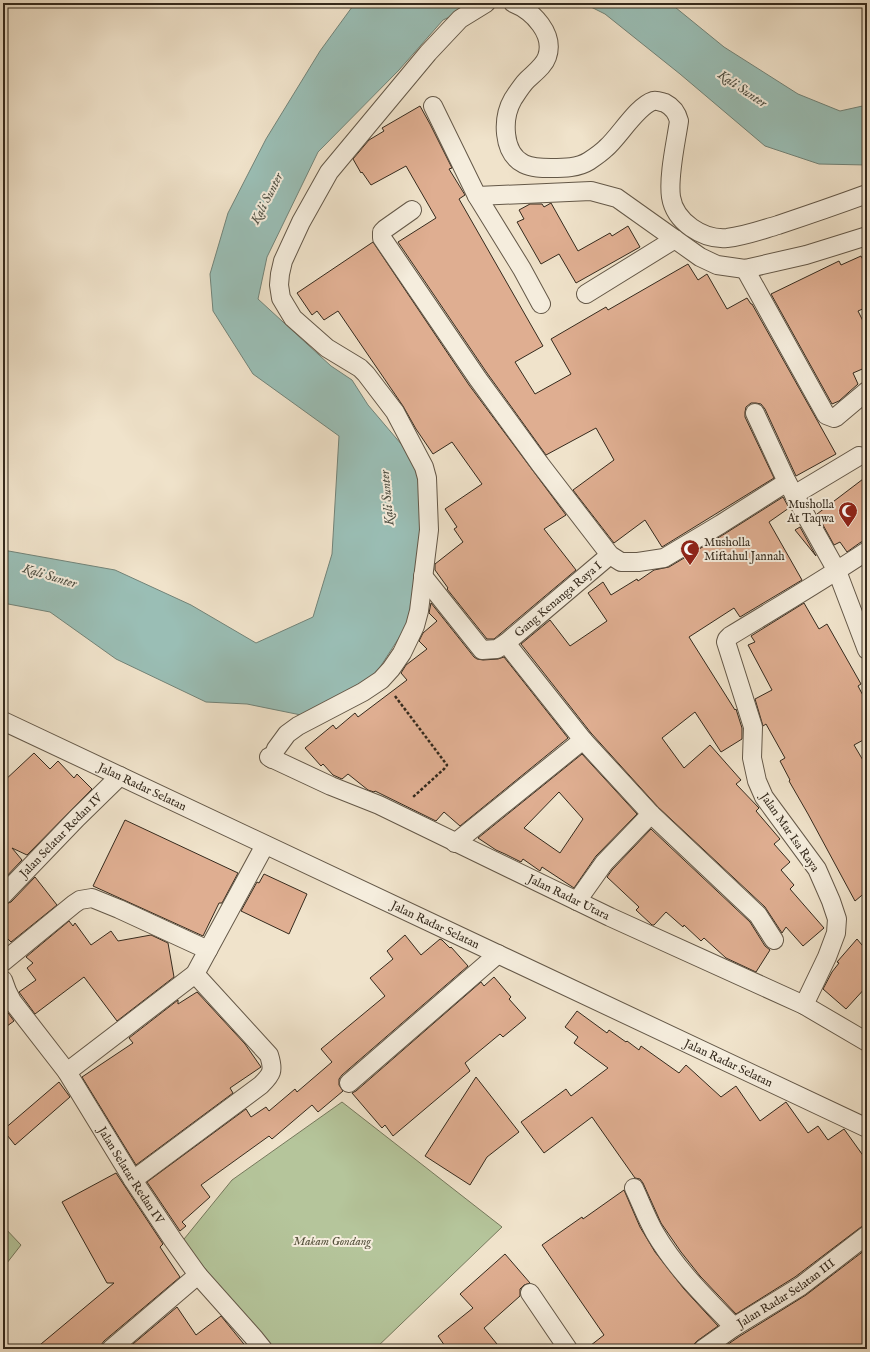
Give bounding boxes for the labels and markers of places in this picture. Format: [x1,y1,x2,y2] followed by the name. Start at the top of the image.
[786,497,835,527] place label: Musholla At Taqwa
[837,500,859,528] mosque icon: Musholla At Taqwa
[704,535,785,565] place label: Musholla Miftahul Jannah
[679,538,701,566] mosque icon: Musholla Miftahul Jannah

